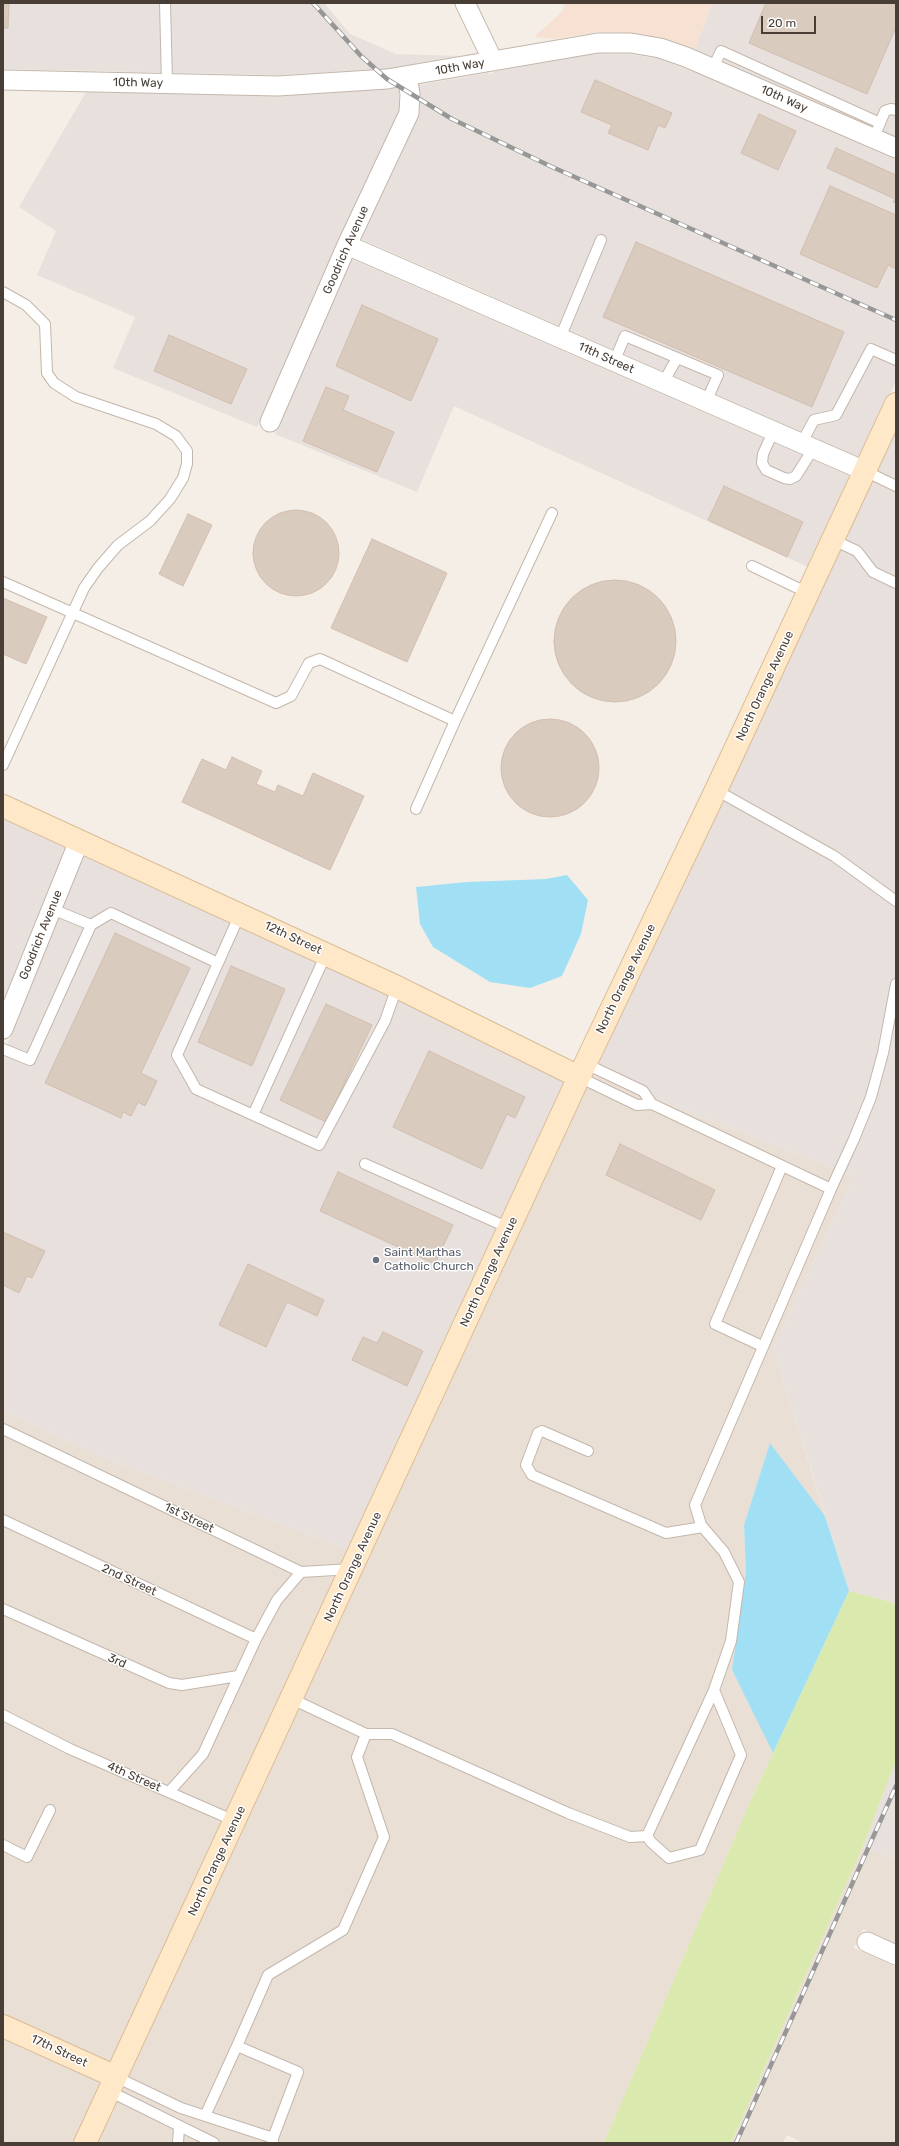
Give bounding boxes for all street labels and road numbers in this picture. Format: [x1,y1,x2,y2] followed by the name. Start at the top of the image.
[434,56,486,78] street label: 10th Way
[113,75,163,91] street label: 10th Way
[758,82,810,116] street label: 10th Way
[320,203,372,297] street label: Goodrich Avenue
[576,339,636,377] street label: 11th Street
[733,629,797,743] street label: North Orange Avenue
[16,888,66,982] street label: Goodrich Avenue
[262,918,324,958] street label: 12th Street
[593,922,659,1036] street label: North Orange Avenue
[457,1215,521,1329] street label: North Orange Avenue
[162,1500,216,1536] street label: 1st Street
[321,1510,385,1624] street label: North Orange Avenue
[99,1561,159,1599] street label: 2nd Street
[105,1651,129,1671] street label: 3rd
[105,1759,163,1795] street label: 4th Street
[185,1804,249,1918] street label: North Orange Avenue
[28,2032,90,2070] street label: 17th Street

